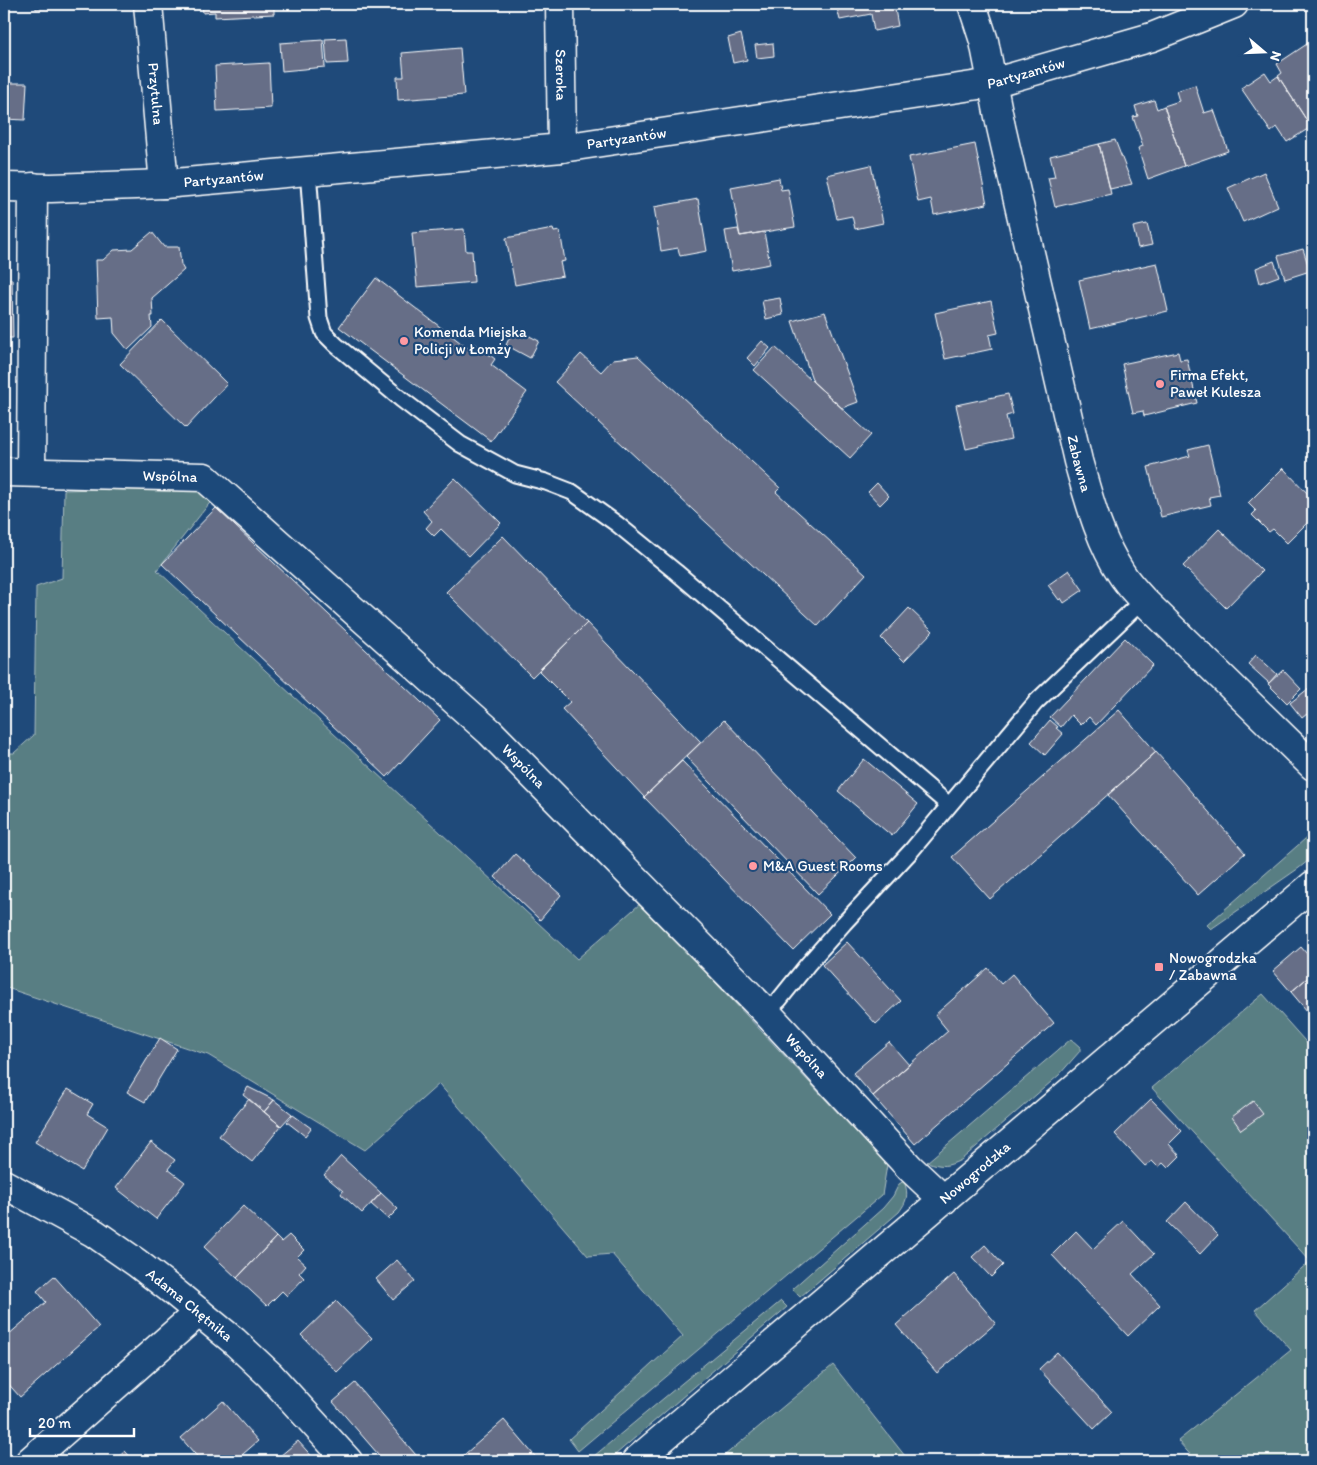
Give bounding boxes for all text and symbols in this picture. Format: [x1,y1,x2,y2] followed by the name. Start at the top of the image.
[1240,28,1290,78] north arrow
[552,49,570,101] street label: Szeroka
[1266,49,1285,63] text: N
[986,53,1067,93] street label: Partyzantów
[144,62,168,126] street label: Przytulna
[585,123,668,153] street label: Partyzantów
[183,166,265,191] street label: Partyzantów
[414,323,527,358] place label: Komenda Miejska Policji w Łomży
[398,335,410,347] marker: Komenda Miejska Policji w Łomży
[1170,366,1262,401] place label: Firma Efekt, Paweł Kulesza
[1154,378,1166,390] marker: Firma Efekt, Paweł Kulesza
[1063,433,1095,494] street label: Zabawna
[142,466,198,486] street label: Wspólna
[498,740,549,792] street label: Wspólna
[763,857,883,875] place label: M&A Guest Rooms
[747,860,759,872] marker: M&A Guest Rooms
[1169,949,1257,984] place label: Nowogrodzka / Zabawna
[1153,961,1165,973] marker: Nowogrodzka / Zabawna
[781,1030,832,1082] street label: Wspólna
[936,1137,1014,1208] street label: Nowogrodzka
[143,1265,237,1346] street label: Adama Chętnika
[30,1405,134,1437] scale bar
[38,1414,72,1432] text: 20 m

